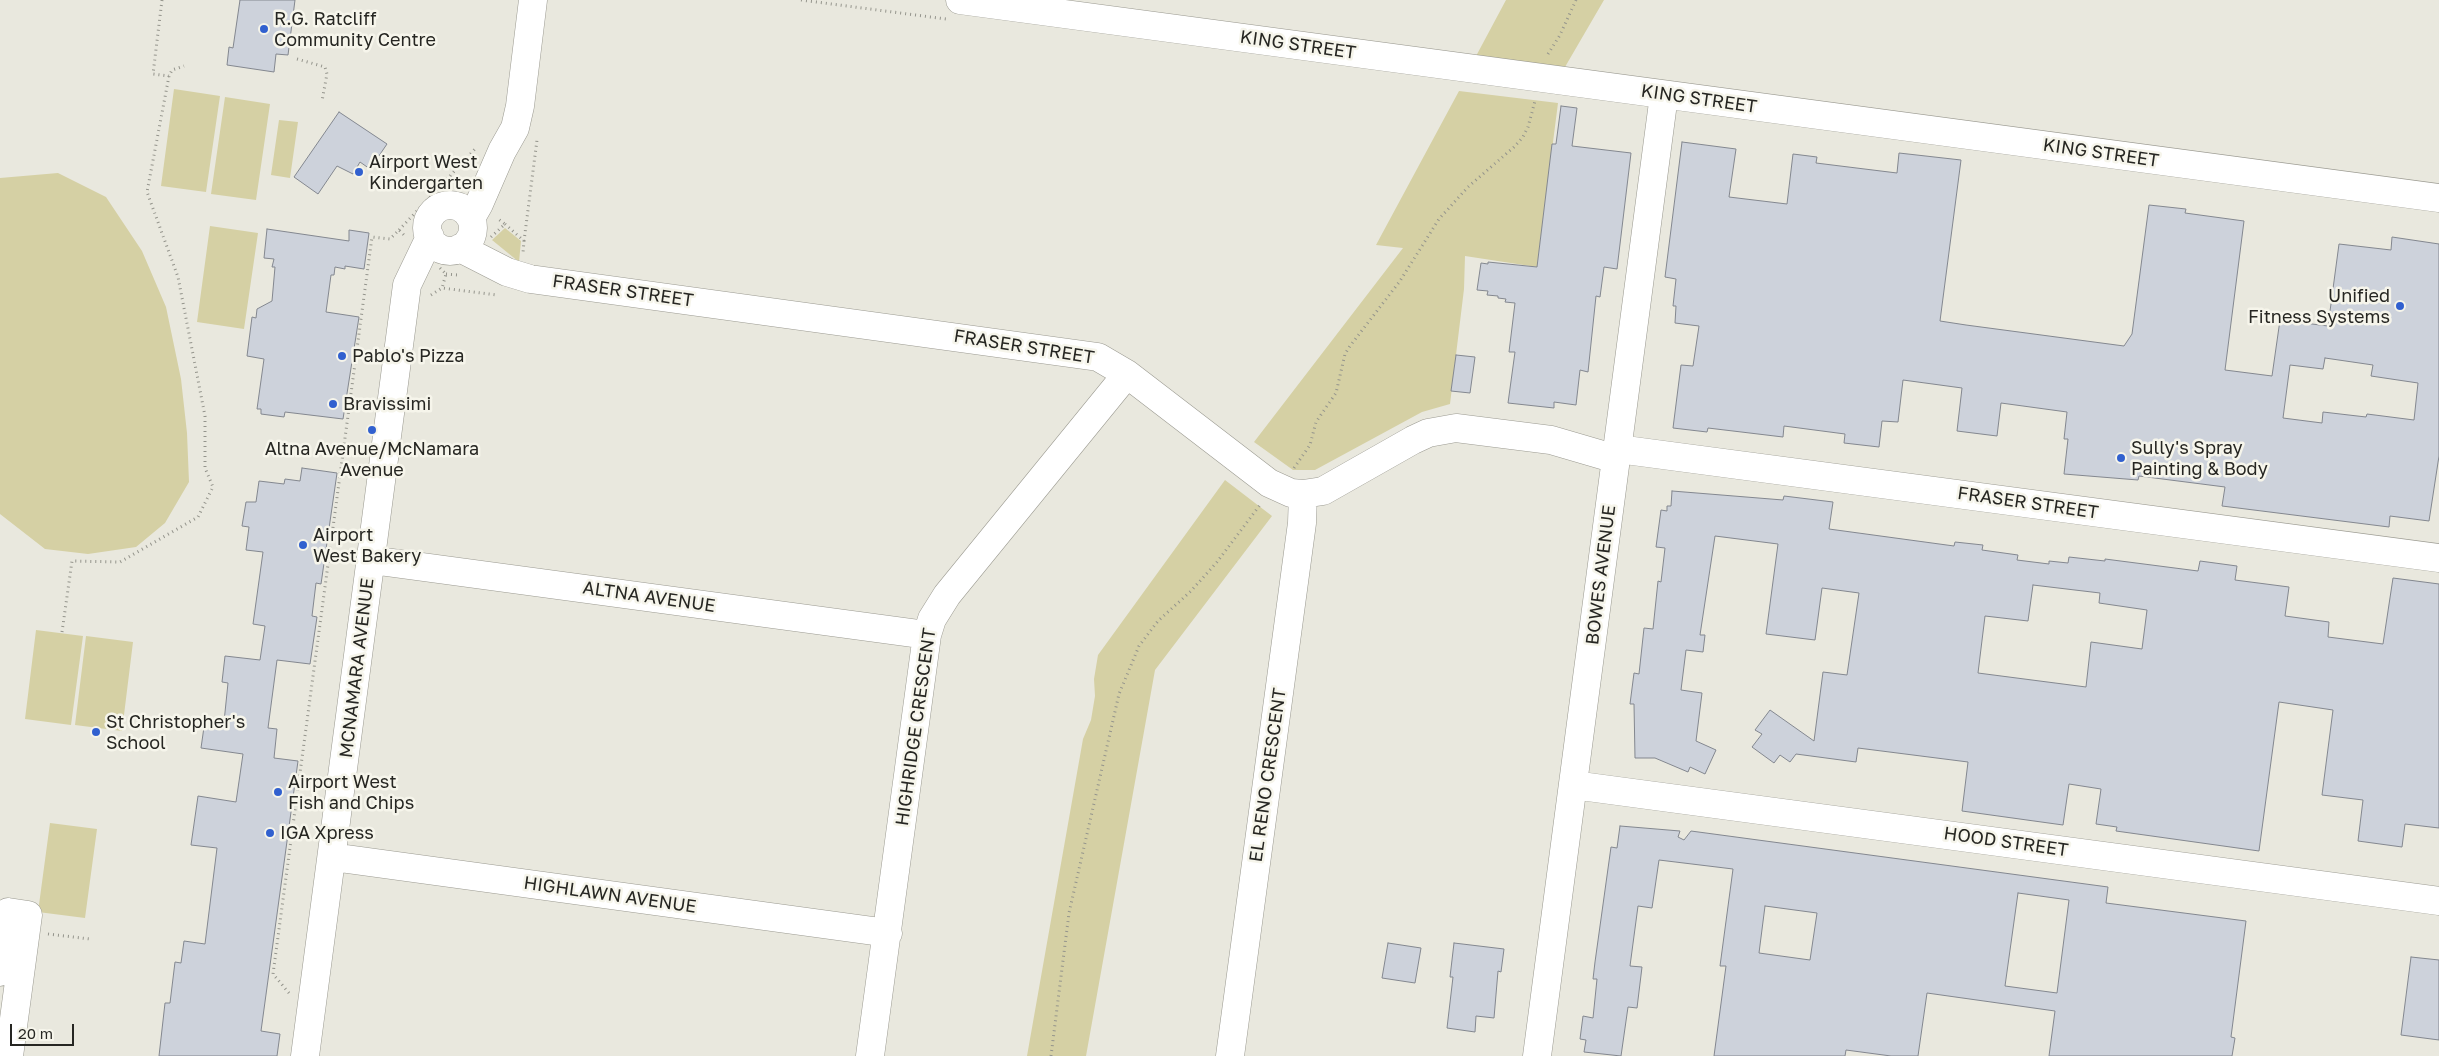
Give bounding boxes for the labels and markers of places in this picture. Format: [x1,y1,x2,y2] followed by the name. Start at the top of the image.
[274,8,436,50] place label: R.G. Ratcliff Community Centre
[258,23,270,35] marker: R.G. Ratcliff Community Centre
[369,151,483,193] place label: Airport West Kindergarten
[353,166,365,178] marker: Airport West Kindergarten
[2248,285,2390,328] place label: Unified Fitness Systems
[2394,300,2406,312] marker: Unified Fitness Systems
[352,345,464,367] place label: Pablo's Pizza
[336,350,348,362] marker: Pablo's Pizza
[343,393,431,415] place label: Bravissimi
[327,398,339,410] marker: Bravissimi
[366,424,378,436] marker: Altna Avenue/McNamara Avenue
[2131,437,2268,479] place label: Sully's Spray Painting & Body
[265,438,479,480] place label: Altna Avenue/McNamara Avenue
[2115,452,2127,464] marker: Sully's Spray Painting & Body
[313,524,421,566] place label: Airport West Bakery
[297,539,309,551] marker: Airport West Bakery
[106,711,245,754] place label: St Christopher's School
[90,726,102,738] marker: St Christopher's School
[288,771,414,814] place label: Airport West Fish and Chips
[272,786,284,798] marker: Airport West Fish and Chips
[280,822,374,844] place label: IGA Xpress
[264,827,276,839] marker: IGA Xpress

